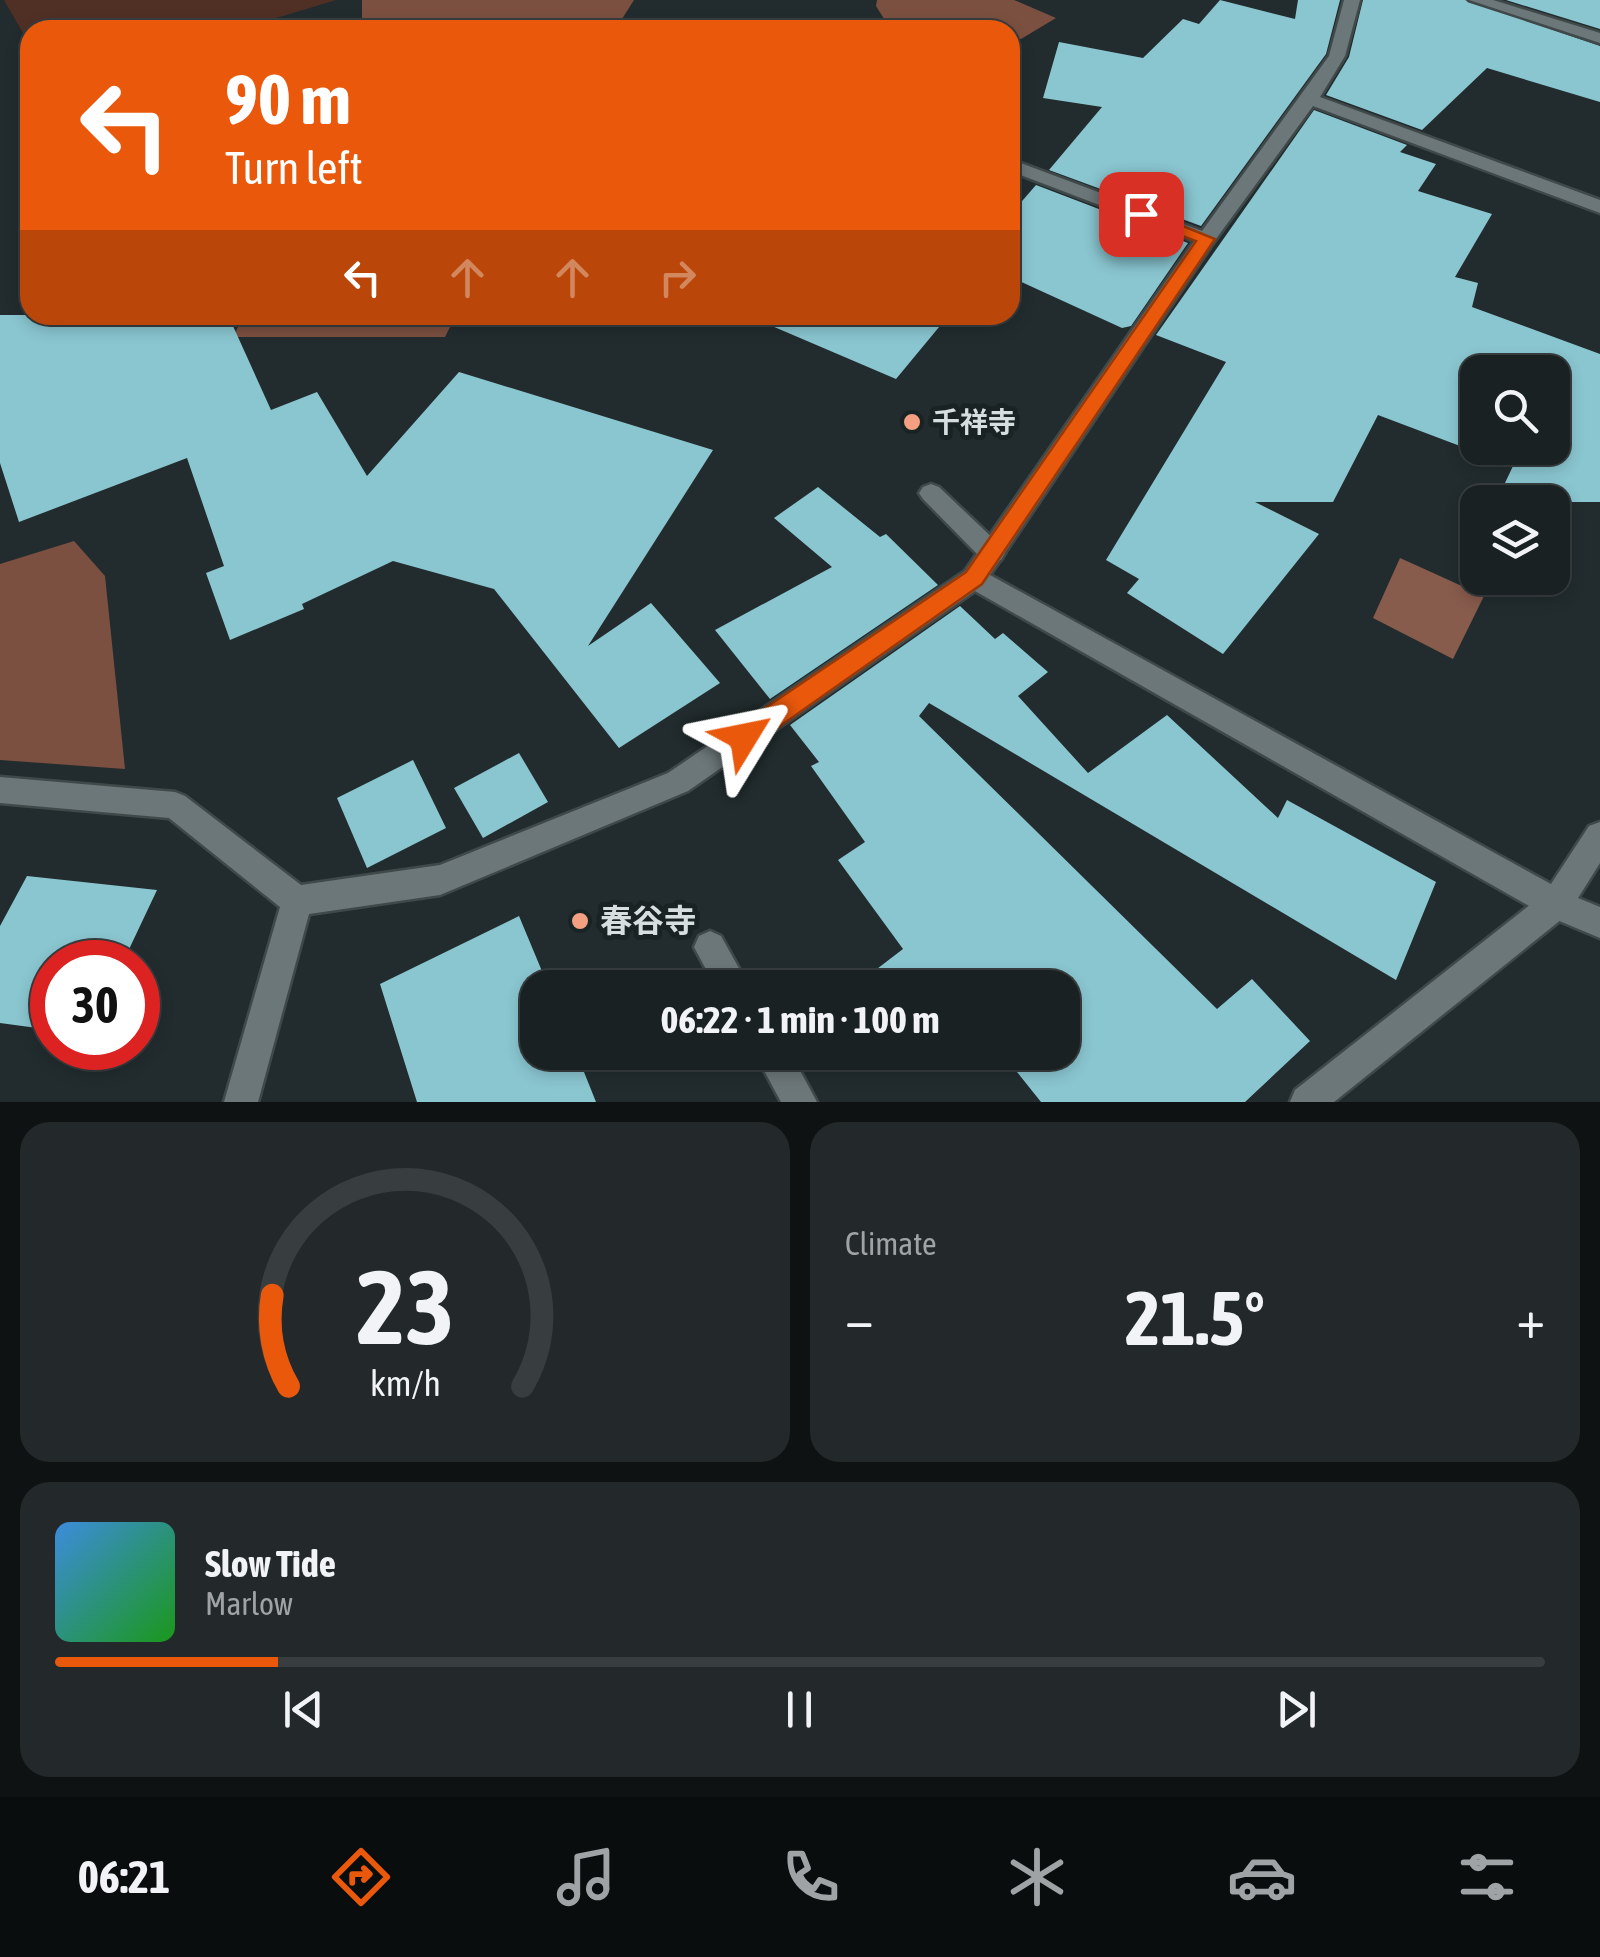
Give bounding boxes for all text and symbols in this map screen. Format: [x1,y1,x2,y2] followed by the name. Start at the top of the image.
[225,59,351,139] text: 90 m
[60,60,190,190] icon: left
[225,142,363,194] text: Turn left
[1099,172,1184,257] pin
[1114,187,1169,242] icon: arrive
[335,250,390,305] icon: left
[440,250,495,305] icon: ahead
[545,250,600,305] icon: ahead
[650,250,705,305] icon: right
[1460,355,1570,595] map controls
[1460,355,1570,465] button: search
[932,406,1016,438] place label: 千祥寺
[901,411,923,433] marker: 千祥寺
[1460,485,1570,595] button: layers
[692,685,796,789] position arrow
[600,902,696,939] place label: 春谷寺
[569,910,591,932] marker: 春谷寺
[30,940,160,1070] speed limit sign: 30
[660,998,940,1041] text: 06:22 · 1 min · 100 m
[845,1225,937,1262] text: Climate
[356,1247,454,1366] text: 23
[1125,1275,1265,1361] text: 21.5°
[845,1287,874,1350] text: −
[1516,1287,1545,1350] text: +
[370,1363,440,1404] text: km/h
[205,1542,336,1585] text: Slow Tide
[205,1585,293,1622] text: Marlow
[276,1682,331,1737] icon: previous
[772,1682,827,1737] icon: pause
[1269,1682,1324,1737] icon: next
[326,1842,396,1912] icon: directions
[551,1842,621,1912] icon: music
[776,1842,846,1912] icon: phone
[1002,1842,1072,1912] icon: climate
[1227,1842,1297,1912] icon: car
[1452,1842,1522,1912] icon: filters
[78,1851,170,1903] text: 06:21

